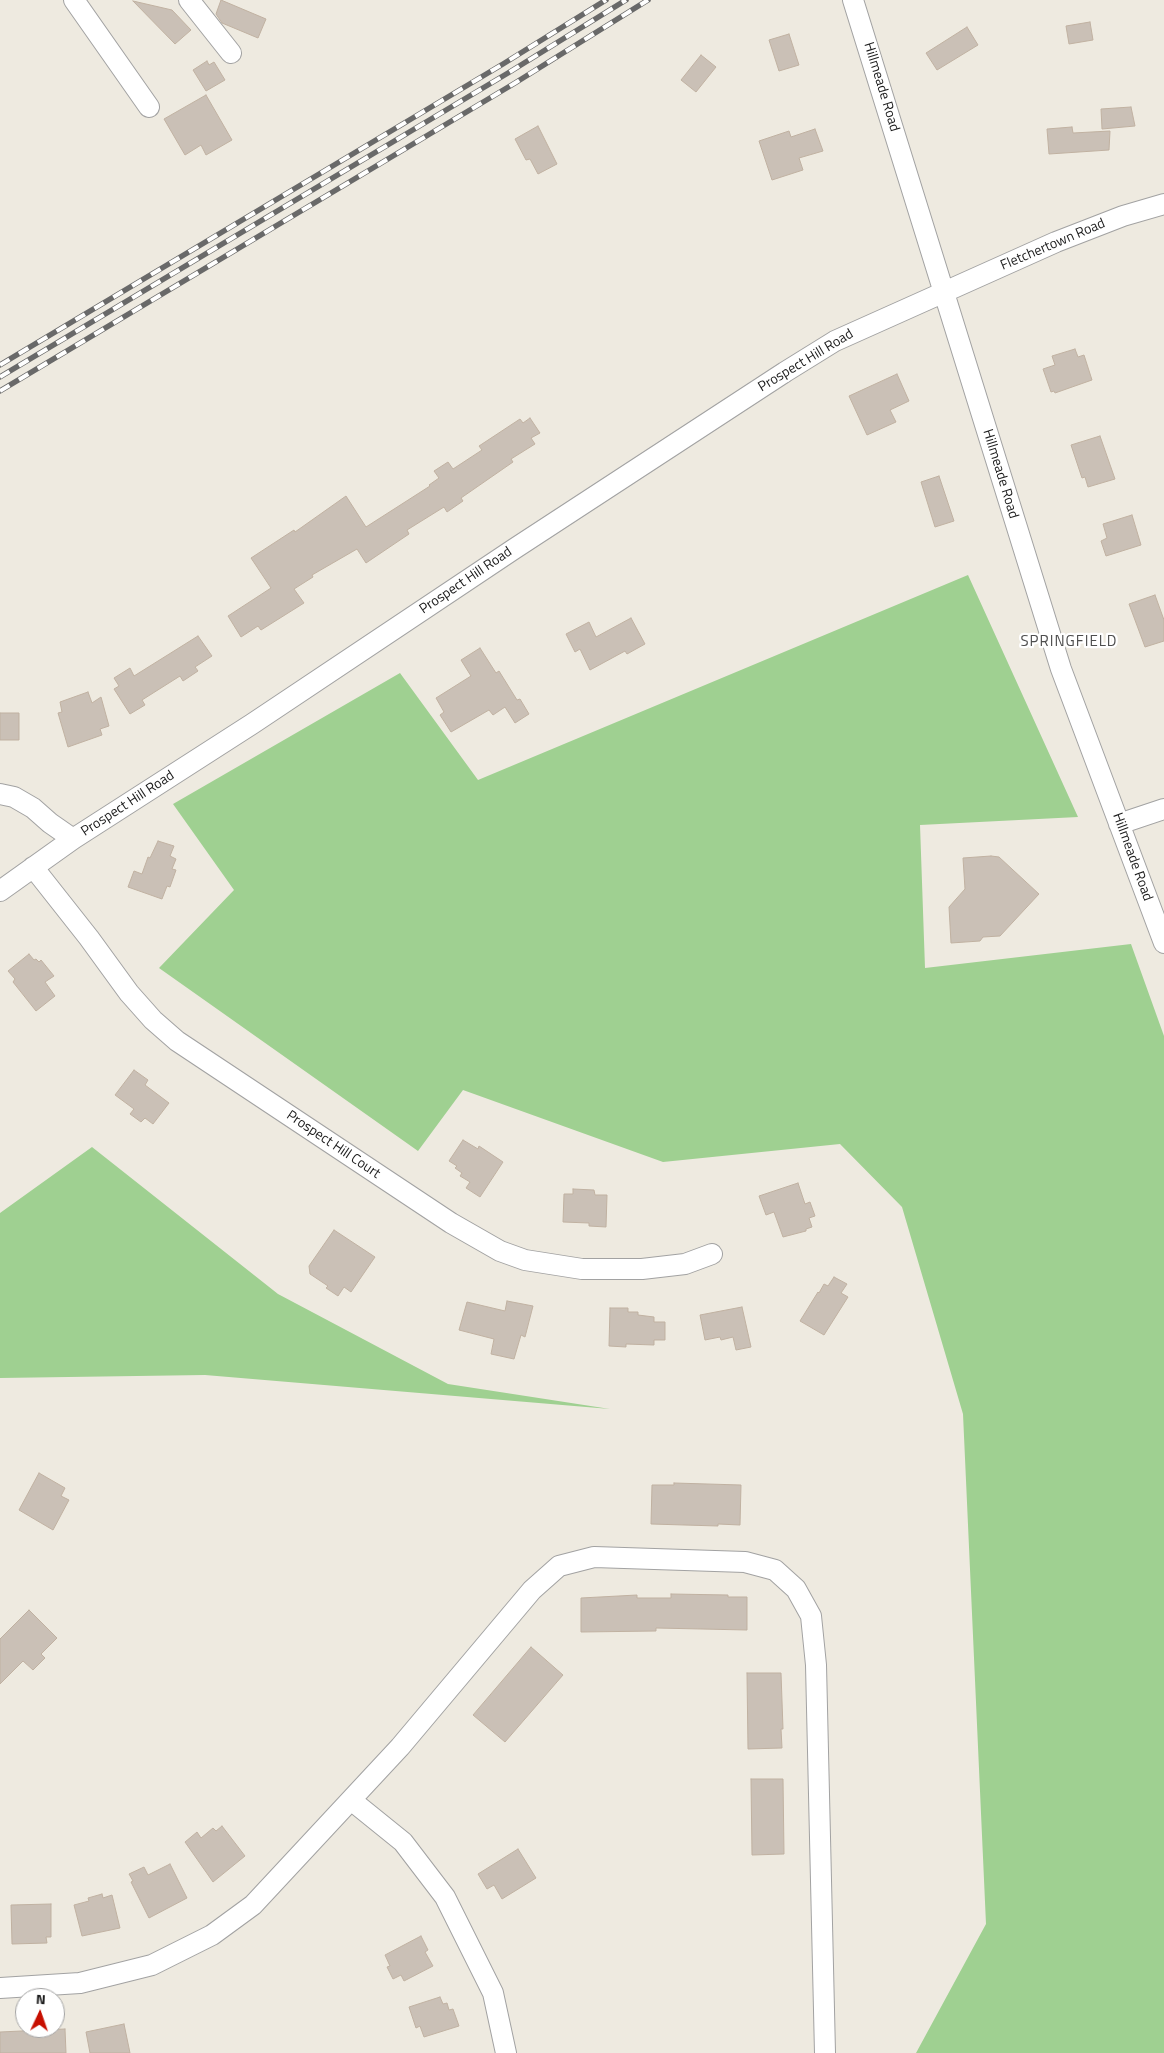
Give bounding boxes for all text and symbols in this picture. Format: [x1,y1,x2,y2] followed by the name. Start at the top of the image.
[859,40,903,134] street label: Hillmeade Road
[998,215,1108,275] street label: Fletchertown Road
[755,326,857,396] street label: Prospect Hill Road
[978,427,1022,521] street label: Hillmeade Road
[417,544,515,618] street label: Prospect Hill Road
[1019,633,1119,651] district label: SPRINGFIELD
[78,768,178,840] street label: Prospect Hill Road
[1108,811,1156,903] street label: Hillmeade Road
[283,1107,383,1183] street label: Prospect Hill Court
[15,1988,65,2038] north arrow
[35,1988,46,2009] text: N

